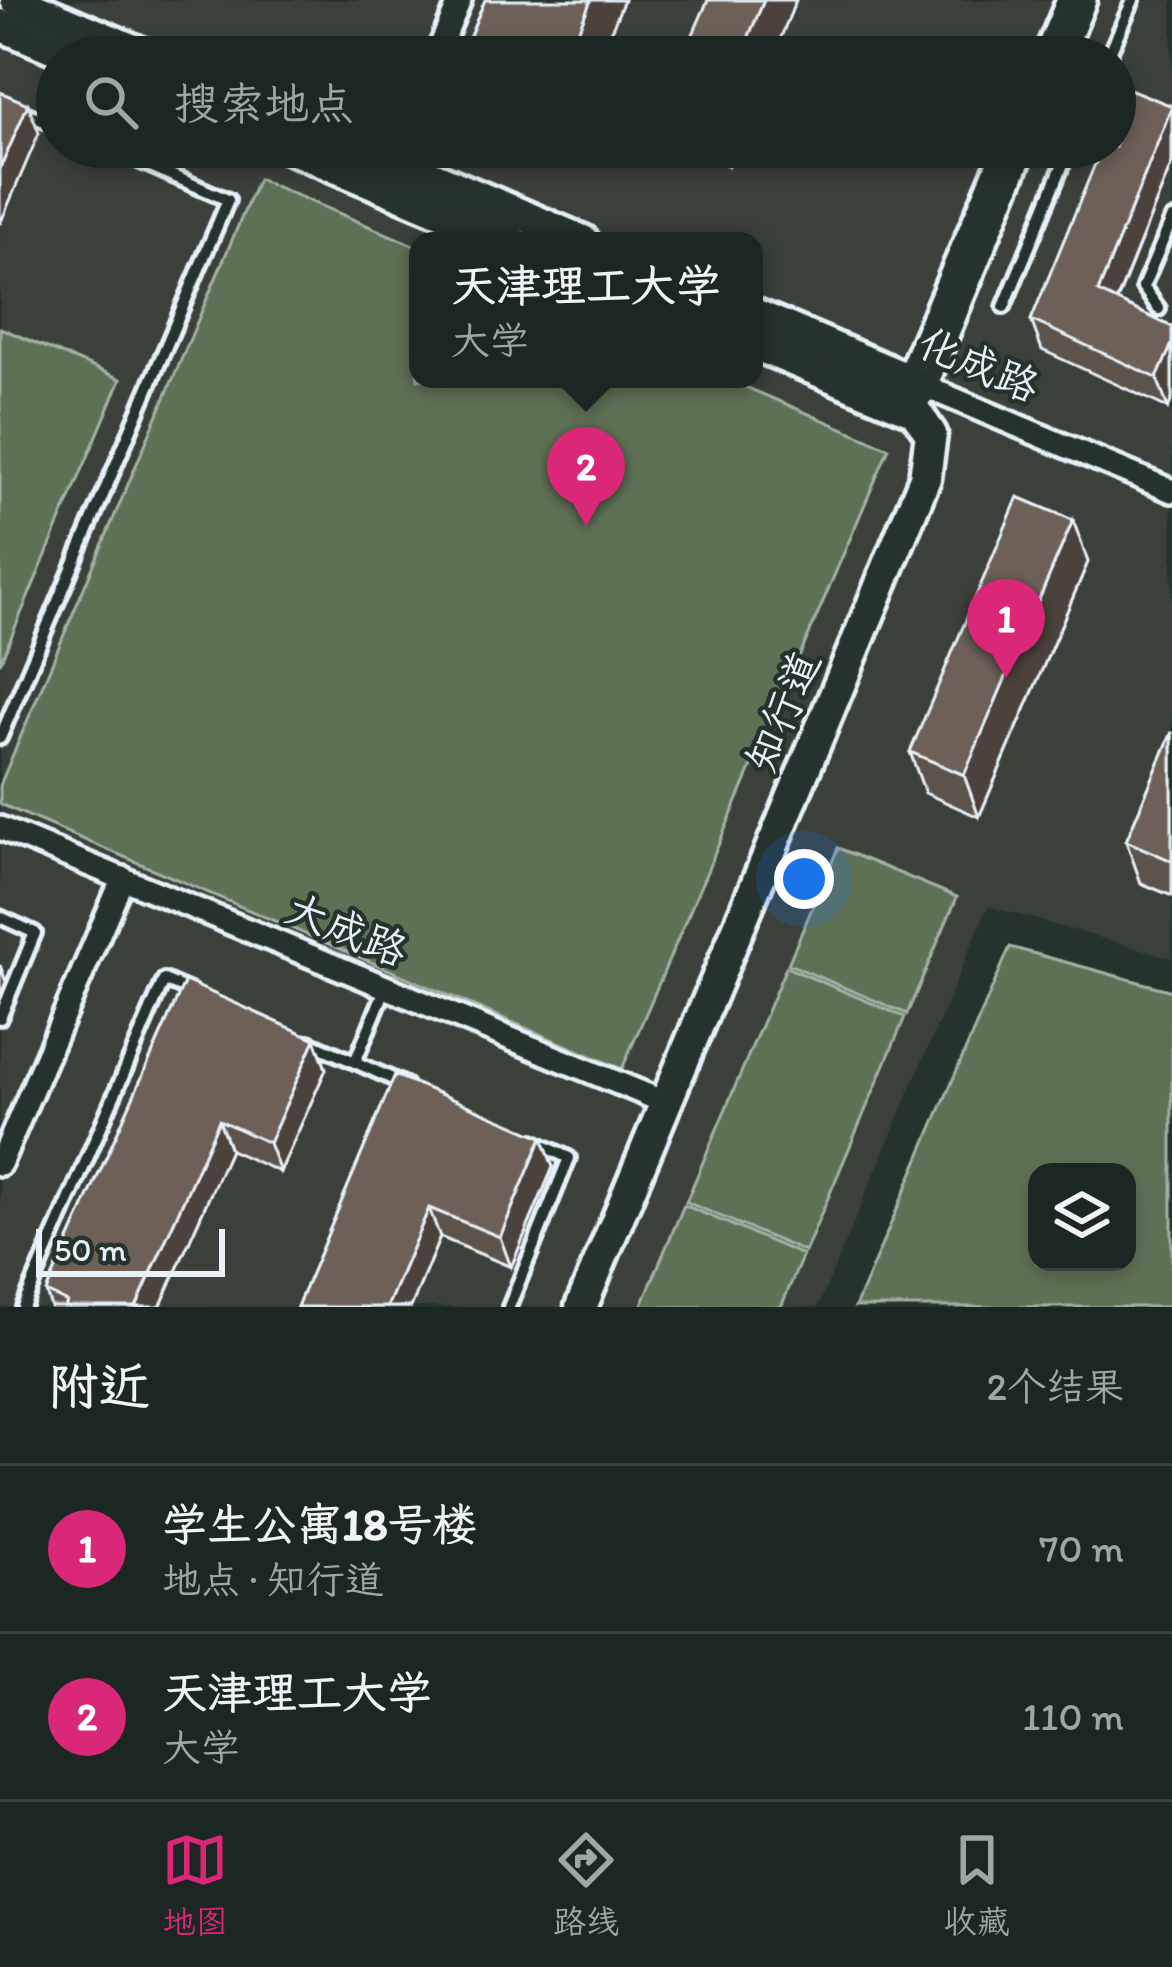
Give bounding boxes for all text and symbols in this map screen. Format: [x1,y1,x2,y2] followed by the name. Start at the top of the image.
[36,36,1136,168] search box
[78,69,144,135] icon: search
[174,76,354,130] text: 搜索地点
[409,232,763,388] popup
[451,258,721,312] text: 天津理工大学
[911,316,1047,413] street label: 化成路
[451,317,529,364] text: 大学
[547,427,625,526] pin: 2
[967,579,1045,678] pin: 1
[734,643,831,779] street label: 知行道
[774,849,834,909] your location
[279,882,415,977] street label: 大成路
[1028,1163,1136,1271] map controls
[1028,1163,1136,1271] button: layers
[36,1223,225,1276] scale bar
[54,1230,127,1269] text: 50 m
[48,1356,150,1417] text: 附近
[986,1363,1124,1410] text: 2个结果
[162,1497,478,1551] text: 学生公寓18号楼
[78,1525,96,1572] text: 1
[1039,1525,1124,1572] text: 70 m
[162,1556,384,1603] text: 地点 · 知行道
[162,1665,432,1719] text: 天津理工大学
[77,1693,97,1740] text: 2
[1022,1693,1124,1740] text: 110 m
[162,1724,240,1771] text: 大学
[162,1827,228,1942] tab: 地图
[553,1827,619,1942] tab: 路线
[944,1827,1010,1942] tab: 收藏

